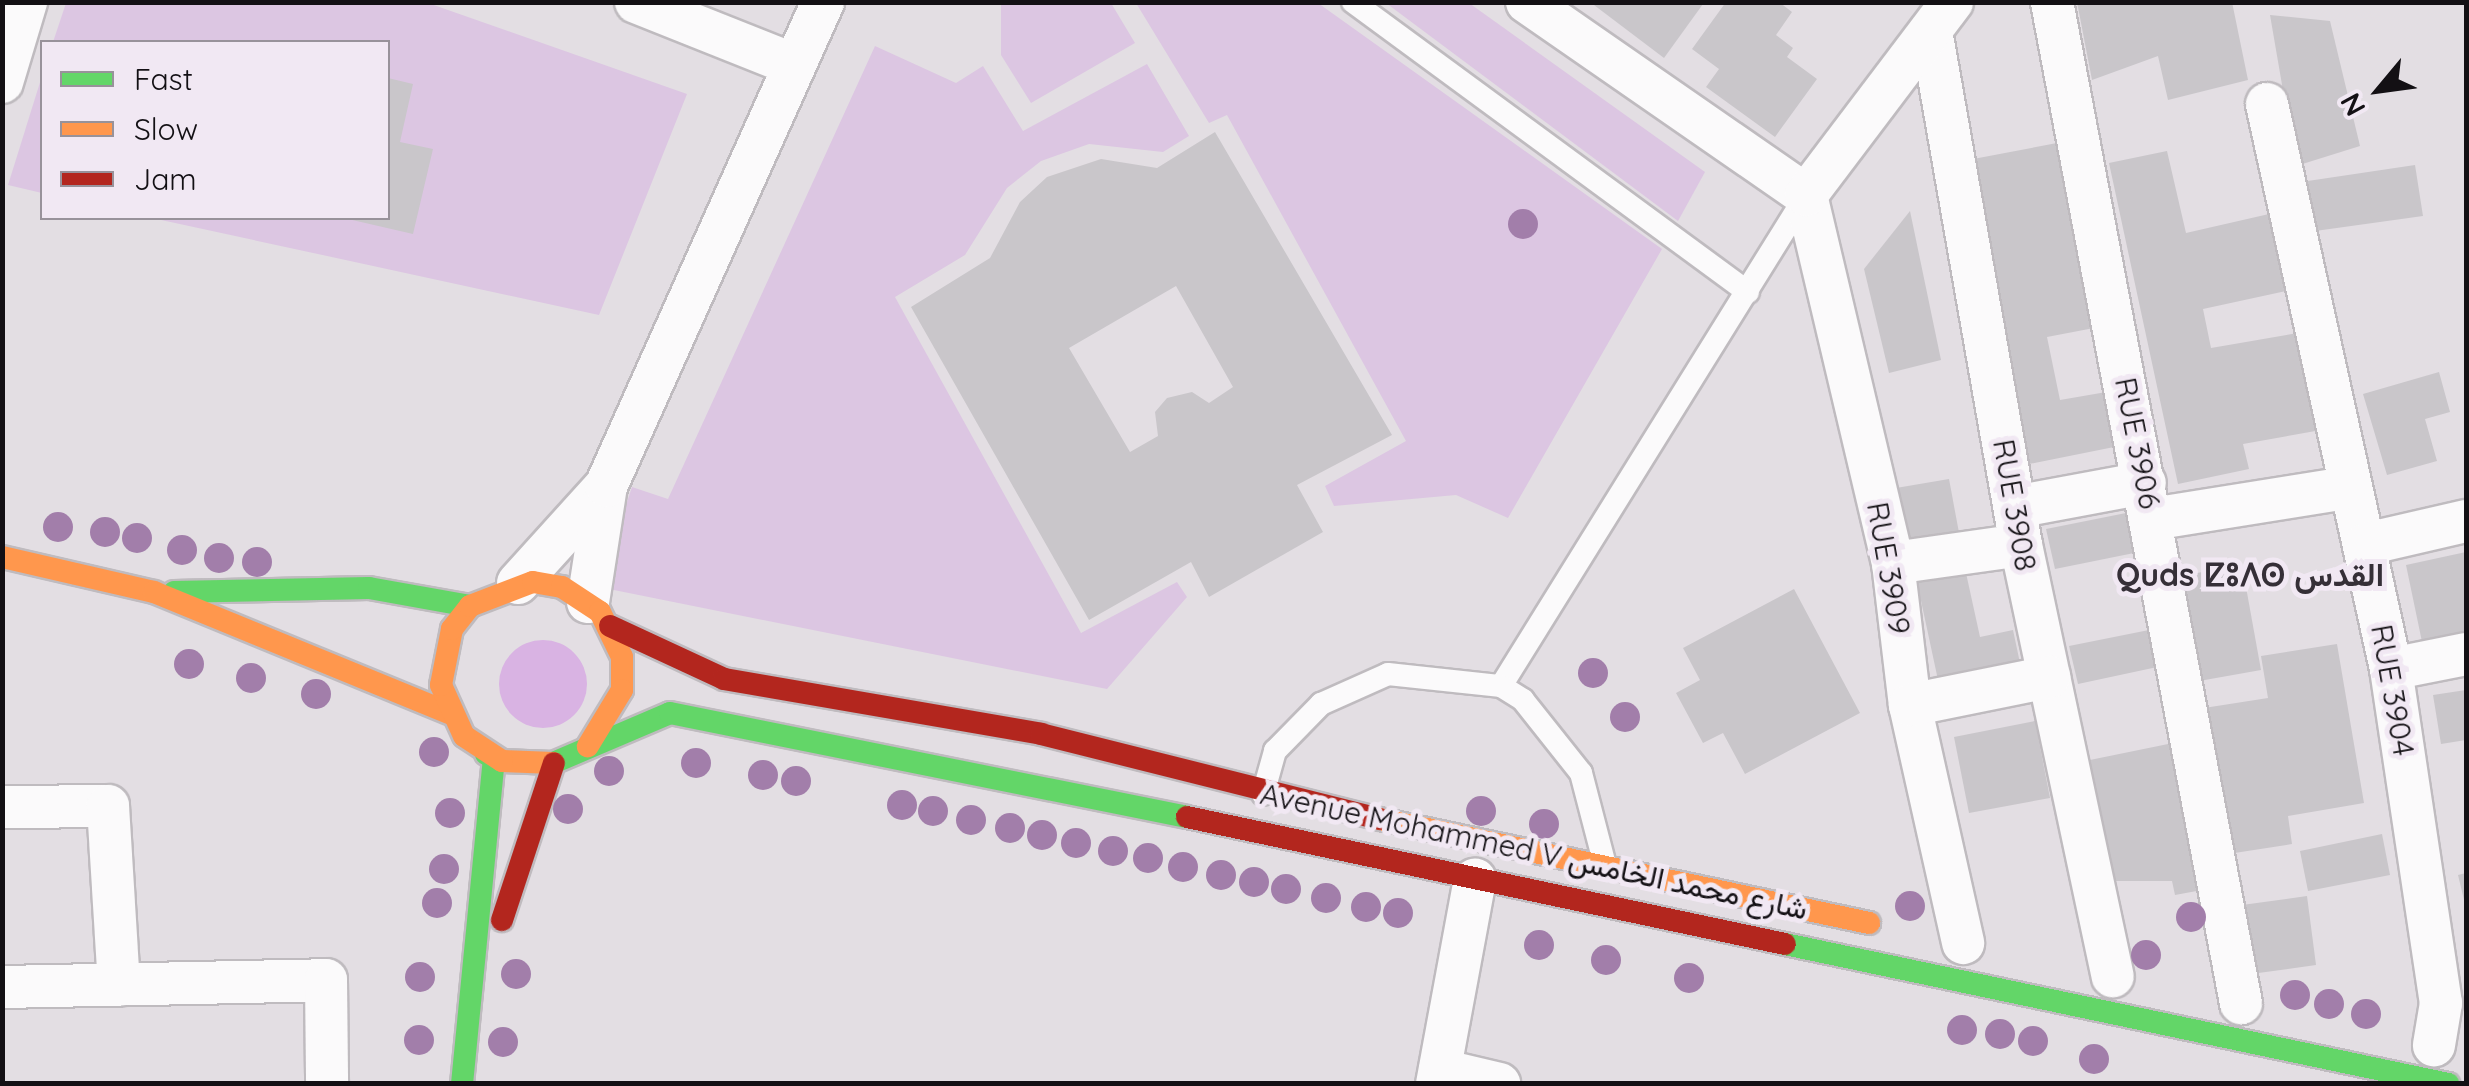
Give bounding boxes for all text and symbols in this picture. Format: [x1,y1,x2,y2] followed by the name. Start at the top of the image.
[40,40,390,220] legend
[2329,40,2429,140] north arrow
[134,60,193,98] text: Fast
[2332,87,2373,122] text: N
[134,110,198,148] text: Slow
[134,160,197,198] text: Jam
[2108,374,2168,512] street label: RUE 3906
[1986,436,2044,574] street label: RUE 3908
[1860,499,1918,637] street label: RUE 3909
[2116,555,2384,593] district label: Quds ⵇⵓⴷⵙ القدس
[2364,622,2422,758] street label: RUE 3904
[1257,775,1811,927] street label: Avenue Mohammed V شارع محمد الخامس

